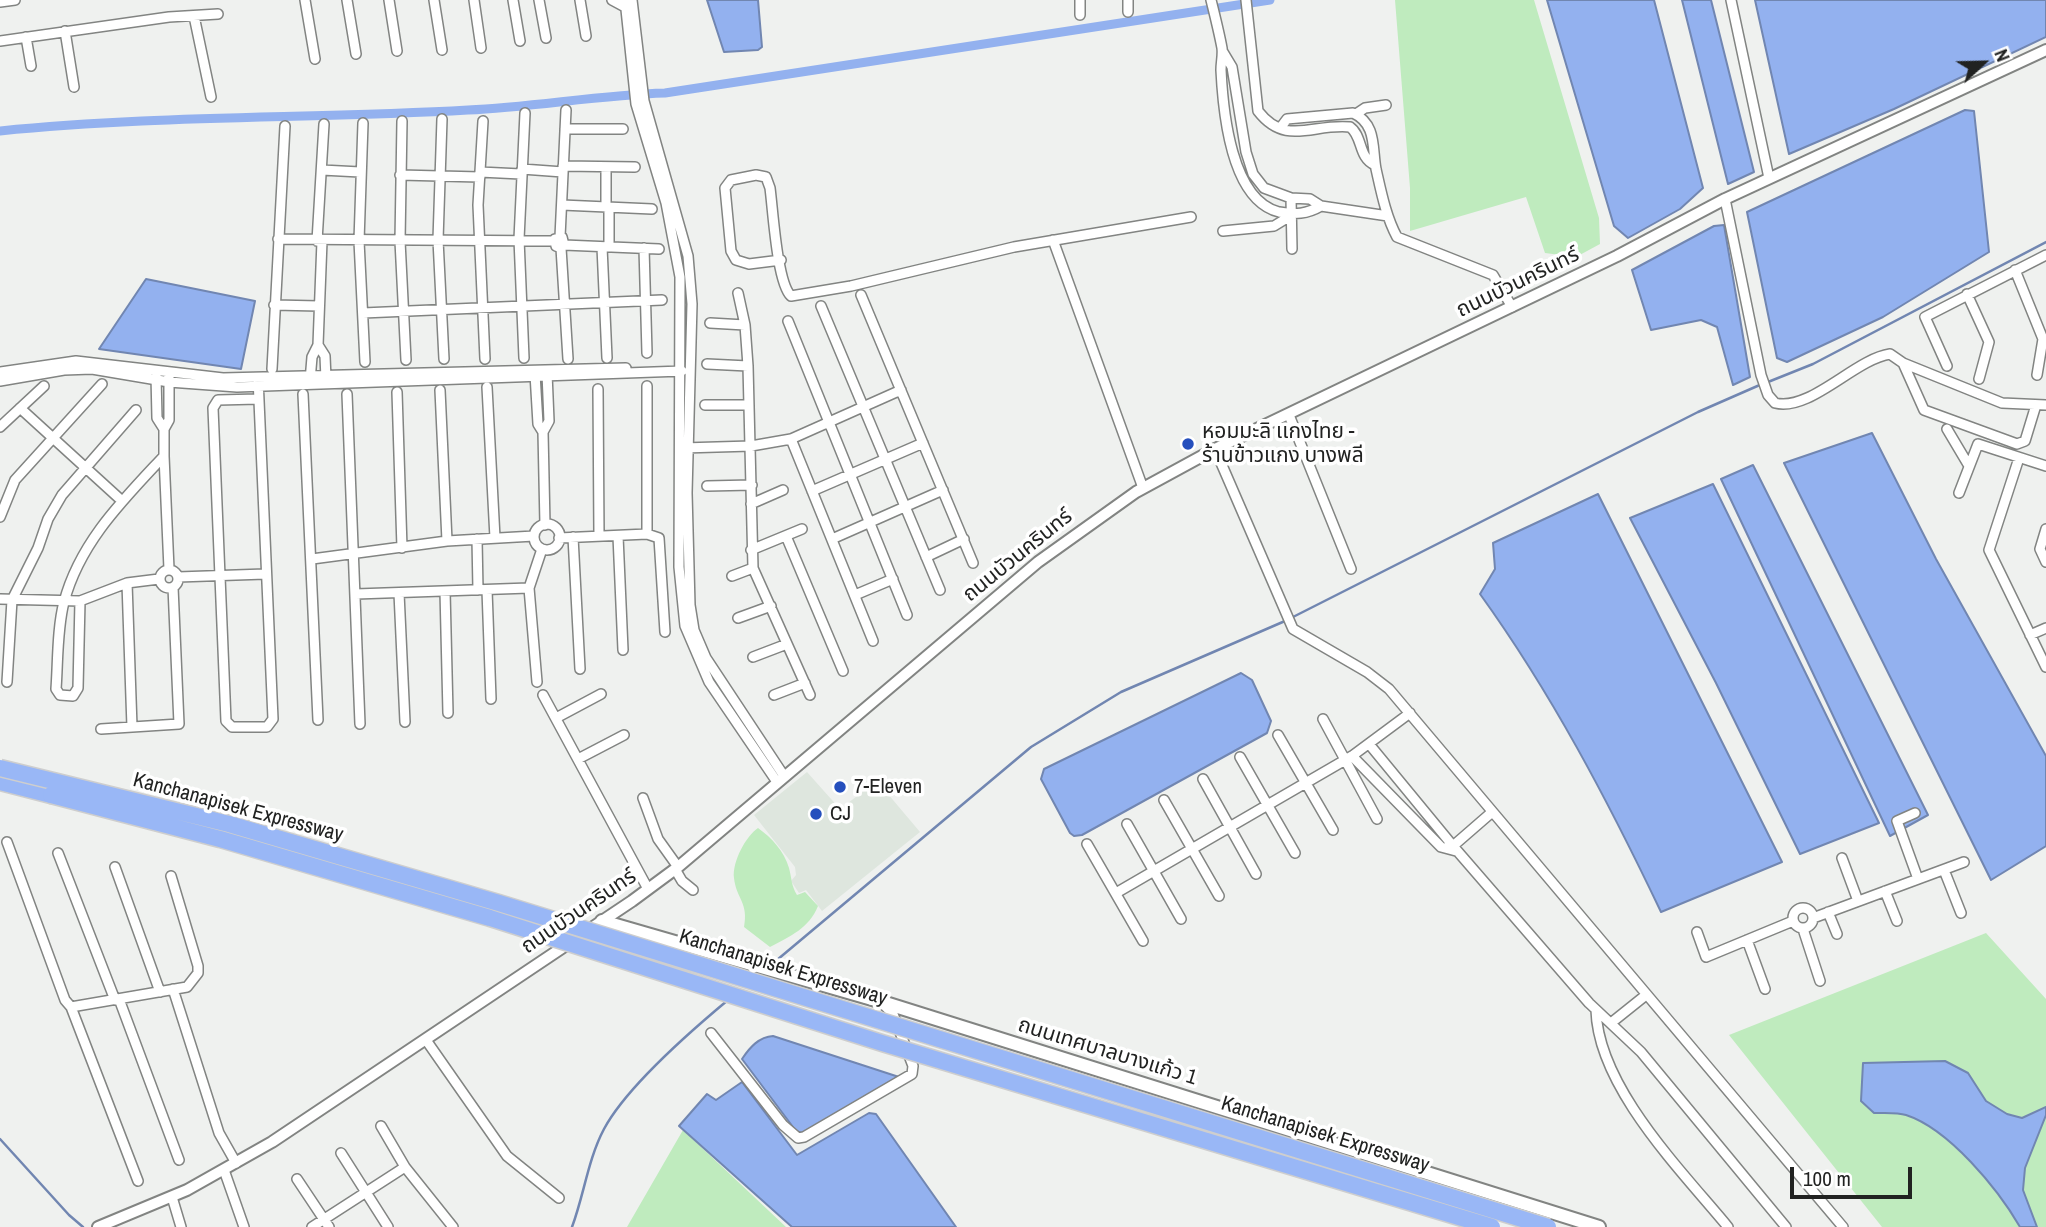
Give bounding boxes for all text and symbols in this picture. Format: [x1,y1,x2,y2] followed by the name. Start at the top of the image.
[1948,28,2018,98] north arrow
[1988,45,2017,65] text: N
[1453,242,1583,324] street label: ถนนบัวนครินทร์
[1202,419,1364,469] place label: หอมมะลิ เเกงไทย - ร้านข้าวแกง บางพลี
[1180,436,1196,452] marker: หอมมะลิ เเกงไทย - ร้านข้าวแกง บางพลี
[958,504,1078,608] street label: ถนนบัวนครินทร์
[130,768,346,848] street label: Kanchanapisek Expressway
[854,774,922,800] place label: 7-Eleven
[832,779,848,795] marker: 7-Eleven
[830,801,851,827] place label: CJ
[808,806,824,822] marker: CJ
[517,864,641,960] street label: ถนนบัวนครินทร์
[676,924,890,1012] street label: Kanchanapisek Expressway
[1015,1013,1199,1091] street label: ถนนเทศบาลบางแก้ว 1
[1218,1091,1432,1179] street label: Kanchanapisek Expressway
[1794,1154,1916,1198] scale bar
[1803,1164,1851,1193] text: 100 m

